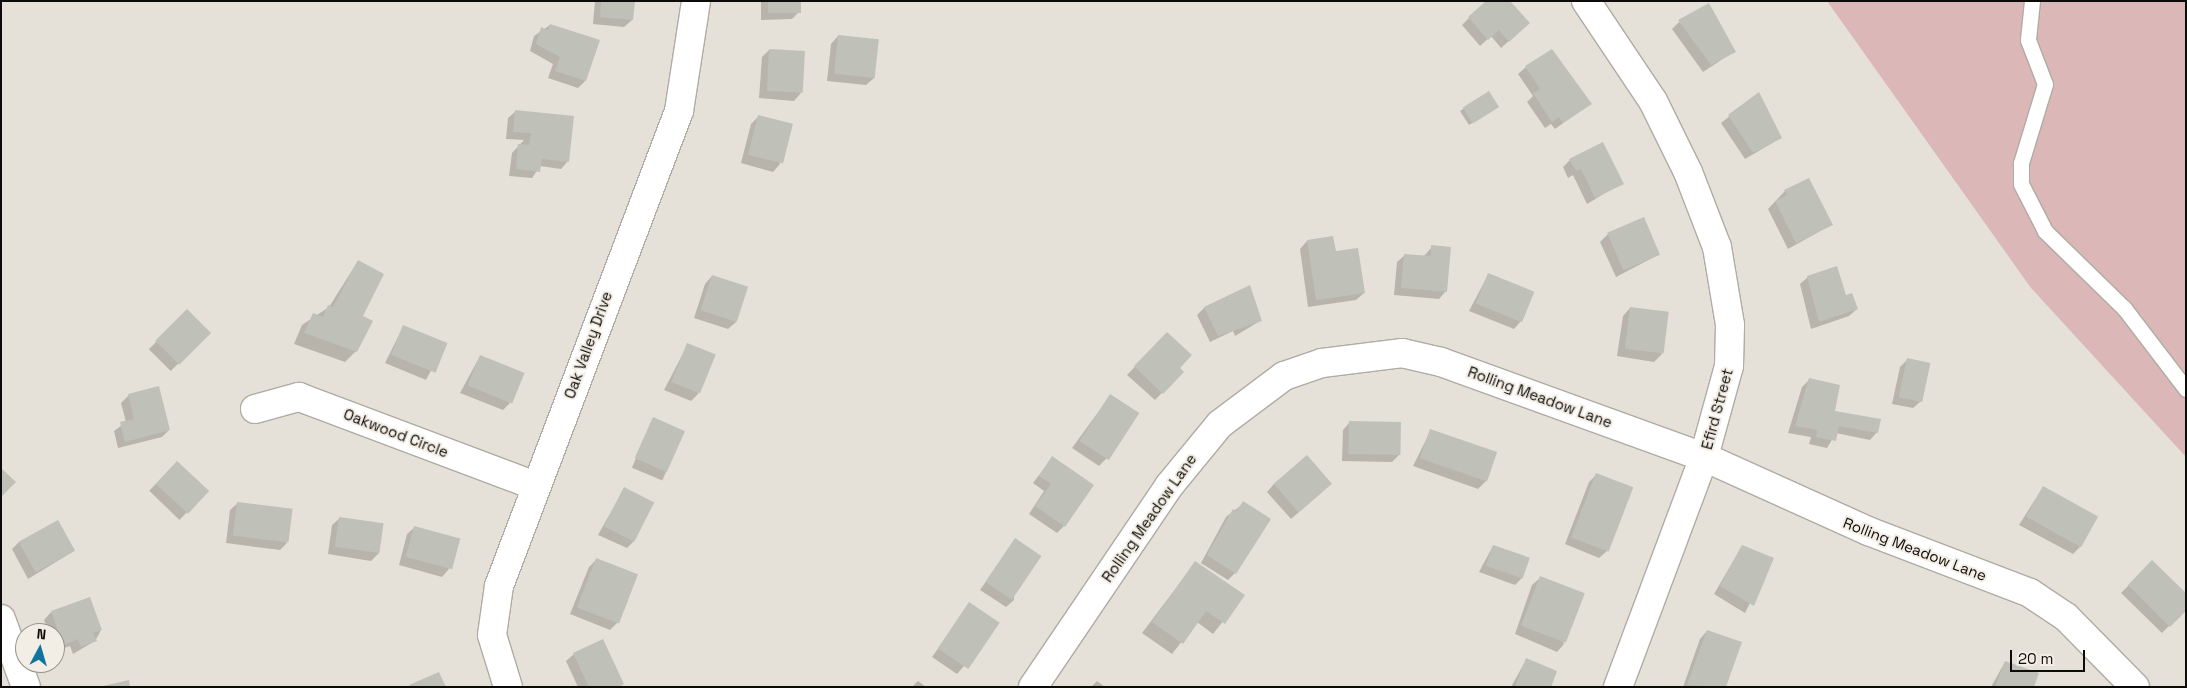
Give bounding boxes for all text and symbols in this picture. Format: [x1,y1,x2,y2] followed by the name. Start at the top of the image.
[560,289,616,401] street label: Oak Valley Drive
[1465,363,1615,431] street label: Rolling Meadow Lane
[1698,367,1736,451] street label: Efird Street
[341,405,451,461] street label: Oakwood Circle
[1098,450,1200,586] street label: Rolling Meadow Lane
[1841,513,1989,585] street label: Rolling Meadow Lane
[15,623,65,673] north arrow
[36,625,47,644] text: N
[2012,640,2087,672] scale bar
[2018,649,2053,668] text: 20 m

